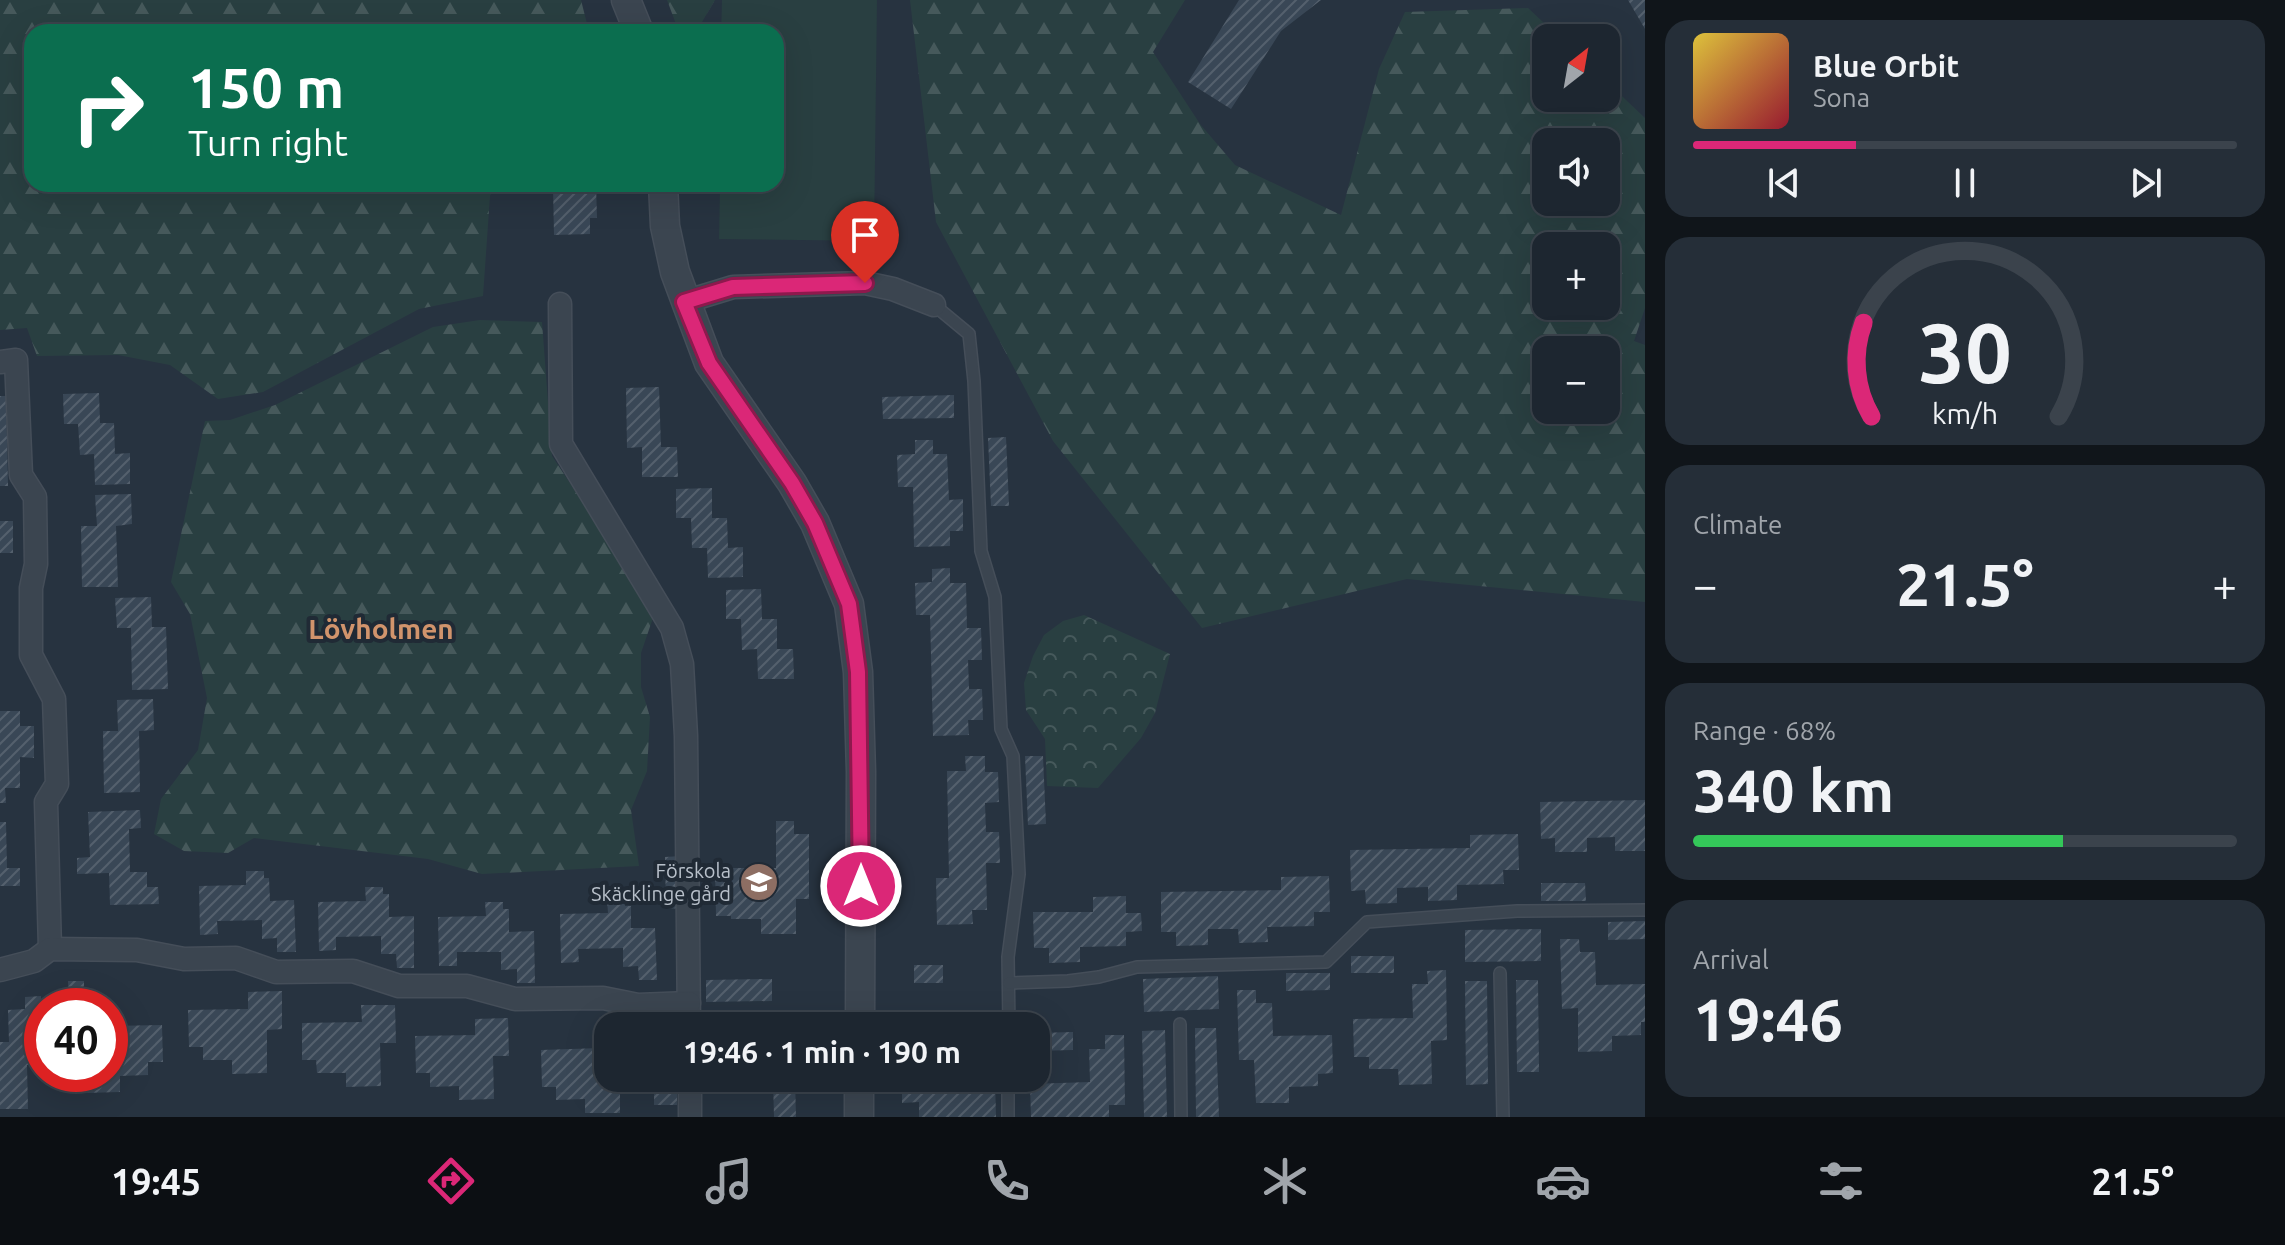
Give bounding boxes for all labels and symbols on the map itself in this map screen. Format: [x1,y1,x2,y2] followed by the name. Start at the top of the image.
[1532,24,1620,112] north arrow
[831,201,899,283] pin
[308,613,454,644] district label: Lövholmen
[819,844,903,928] position arrow
[591,859,731,905] place label: Förskola Skäcklinge gård
[738,861,780,903] school or university icon: Förskola Skäcklinge gård
[24,988,128,1092] speed limit sign: 40

